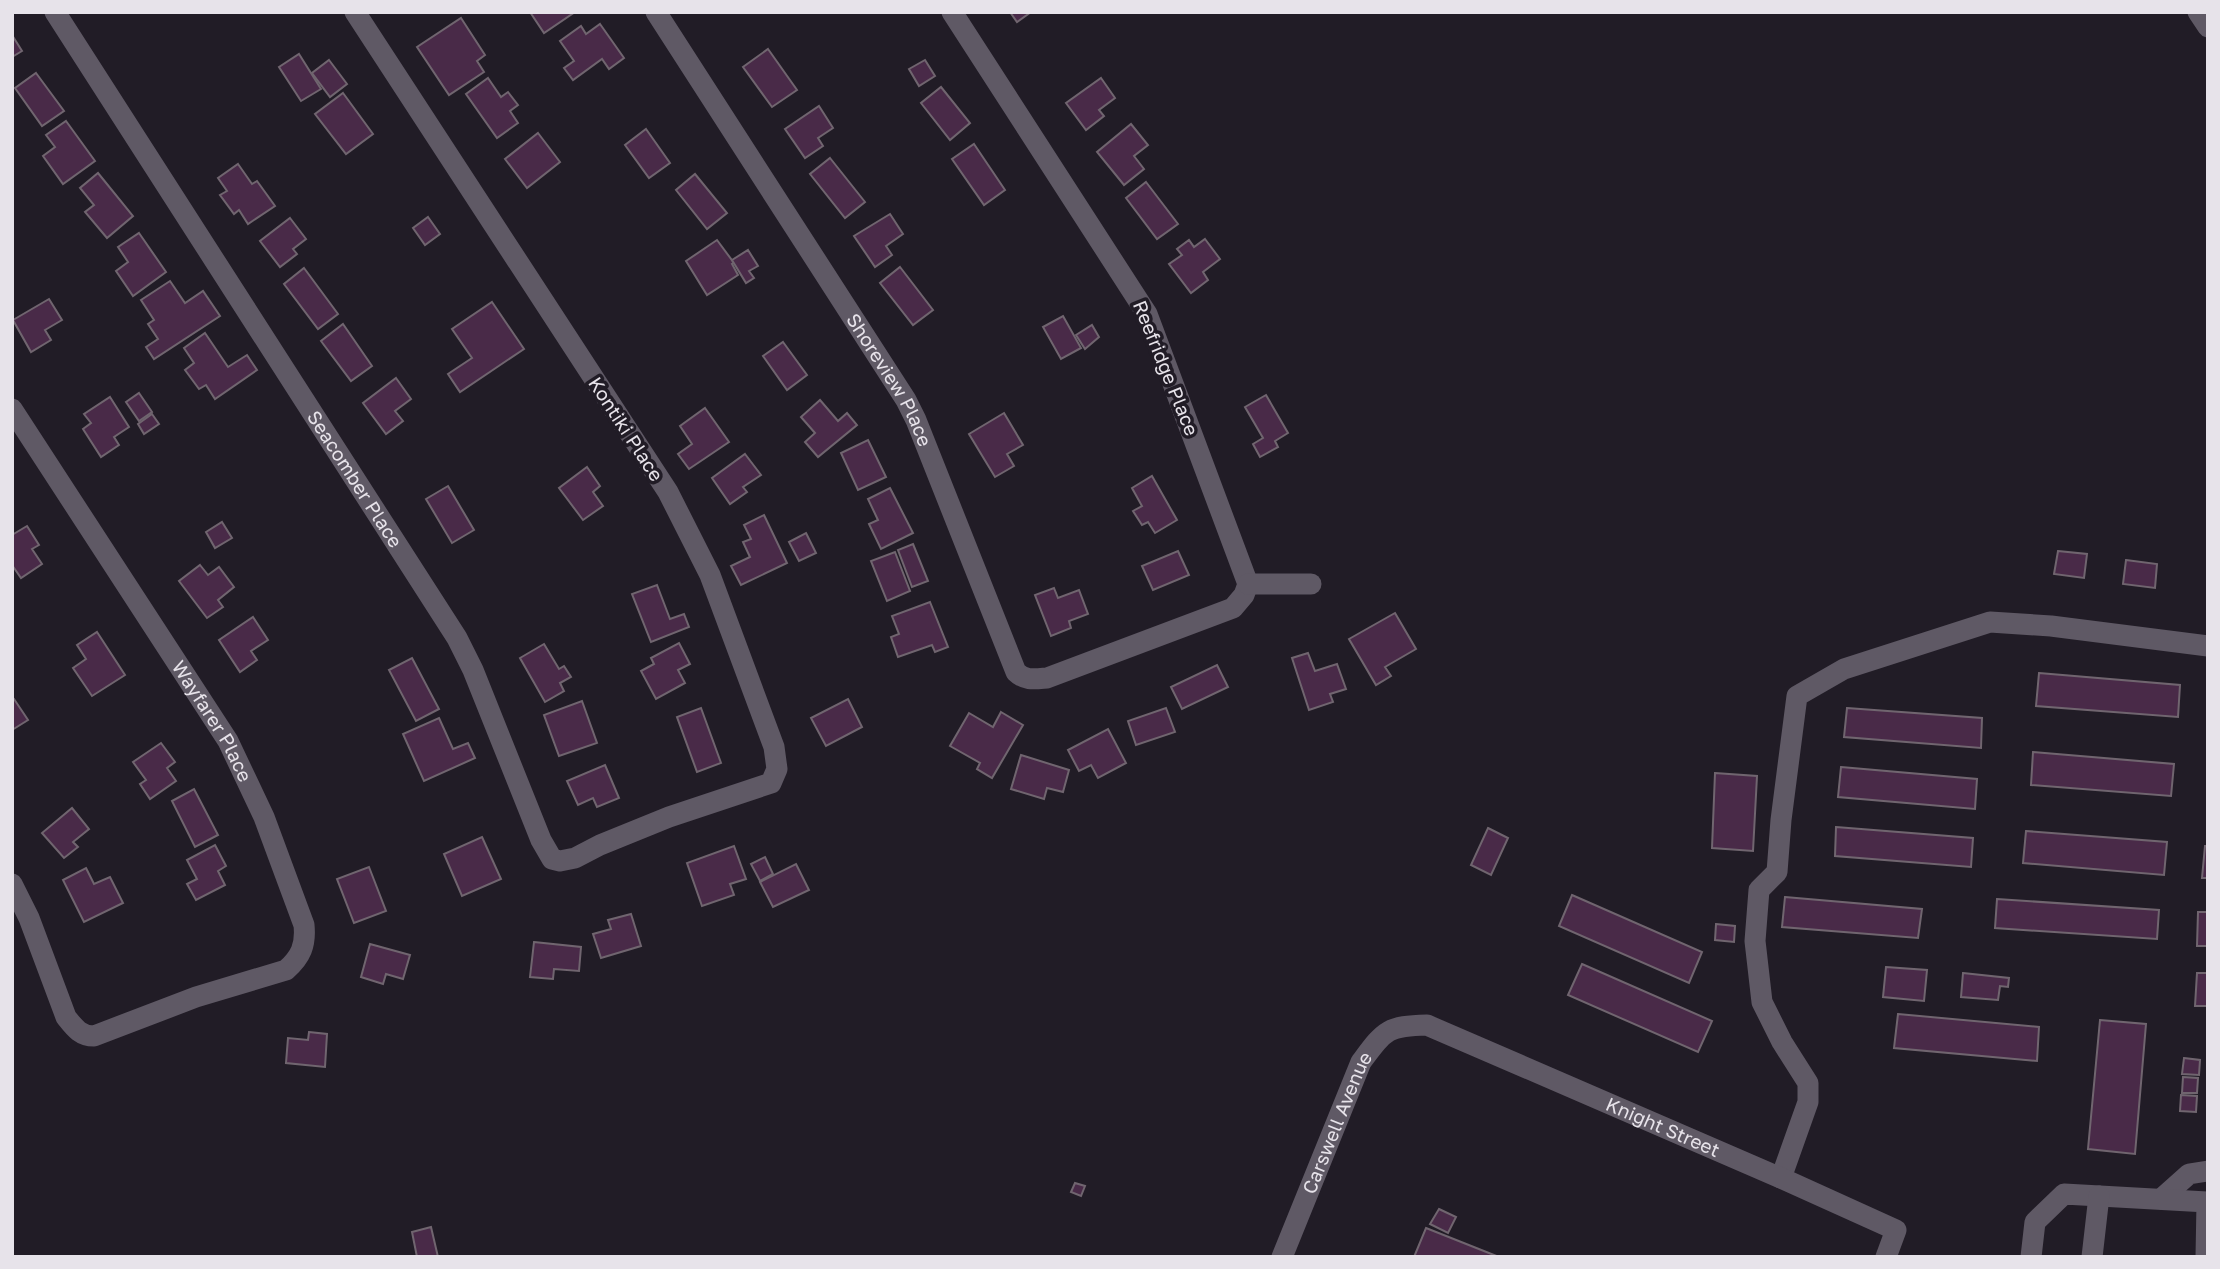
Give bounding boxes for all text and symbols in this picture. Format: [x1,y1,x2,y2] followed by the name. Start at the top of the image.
[1129,297,1204,439] street label: Reefridge Place
[842,309,937,449] street label: Shoreview Place
[584,372,669,485] street label: Kontiki Place
[303,406,408,551] street label: Seacomber Place
[168,656,258,785] street label: Wayfarer Place
[1297,1046,1376,1197] street label: Carswell Avenue
[1603,1092,1723,1161] street label: Knight Street

